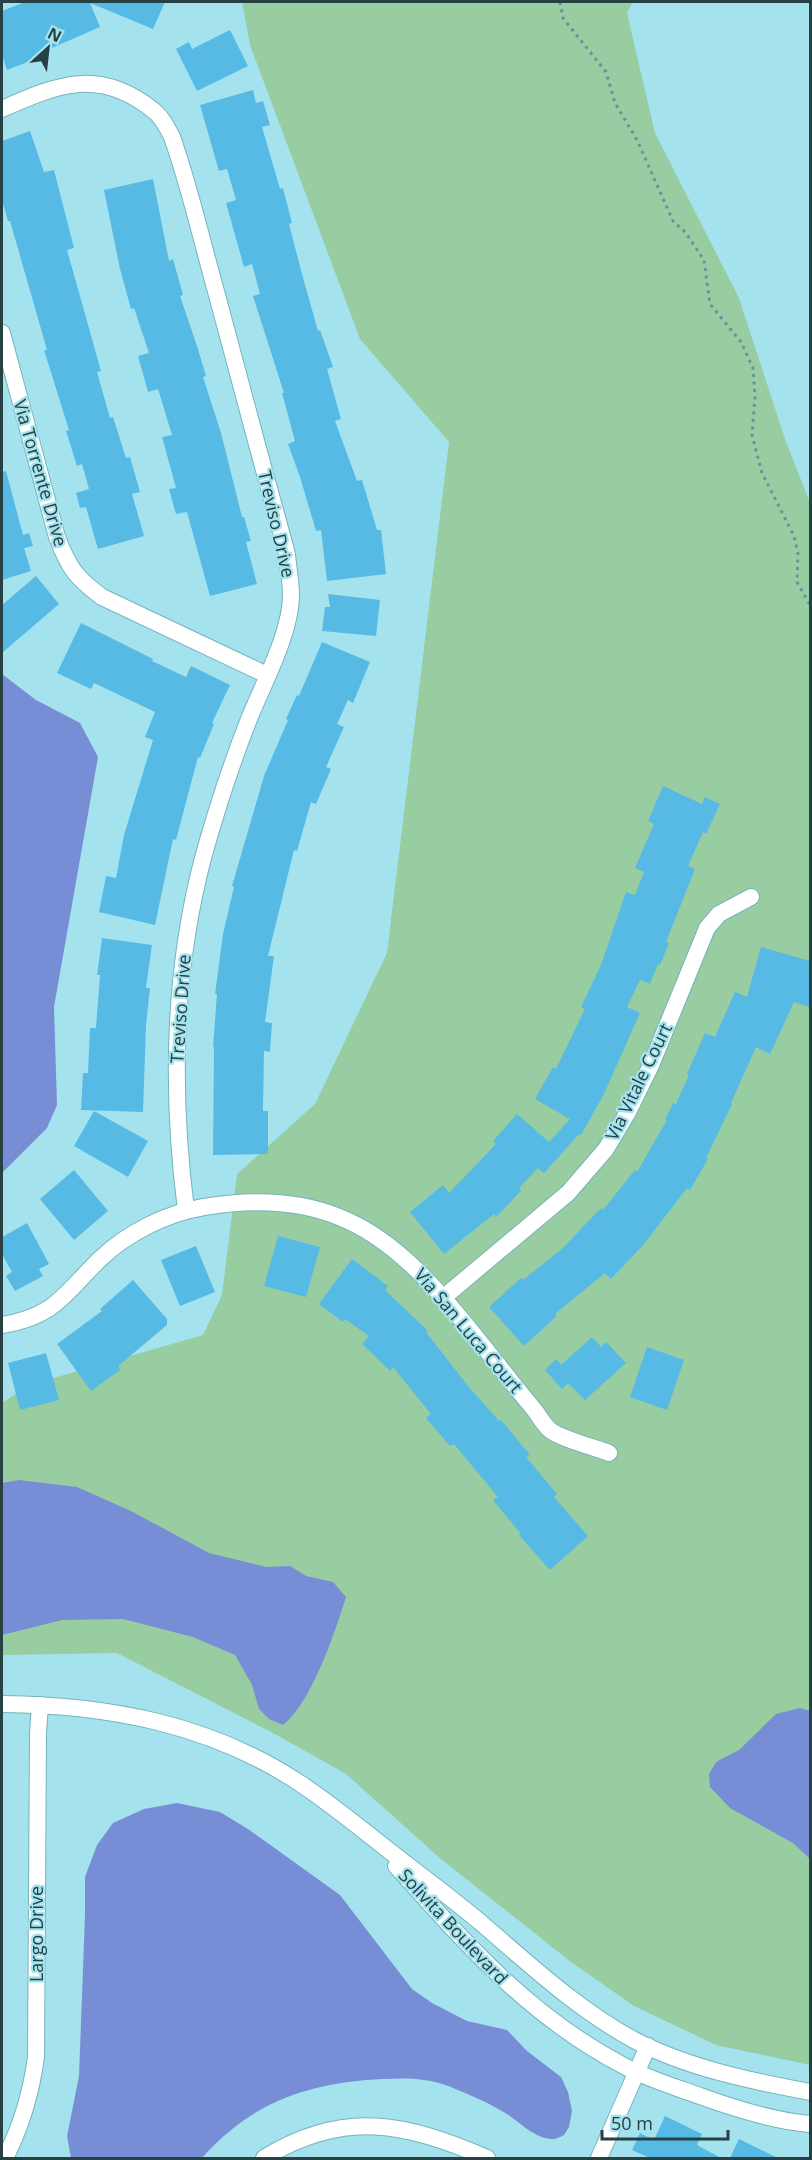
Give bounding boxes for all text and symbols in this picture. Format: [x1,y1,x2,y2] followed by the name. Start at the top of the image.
[18,18,78,78] north arrow
[44,22,66,47] text: N
[9,396,73,549] street label: Via Torrente Drive
[253,468,301,580] street label: Treviso Drive
[164,954,196,1064] street label: Treviso Drive
[599,1019,677,1144] street label: Via Vitale Court
[409,1263,528,1398] street label: Via San Luca Court
[394,1863,514,1989] street label: Solivita Boulevard
[24,1886,48,1982] street label: Largo Drive
[602,2103,728,2141] scale bar
[611,2111,653,2135] text: 50 m

